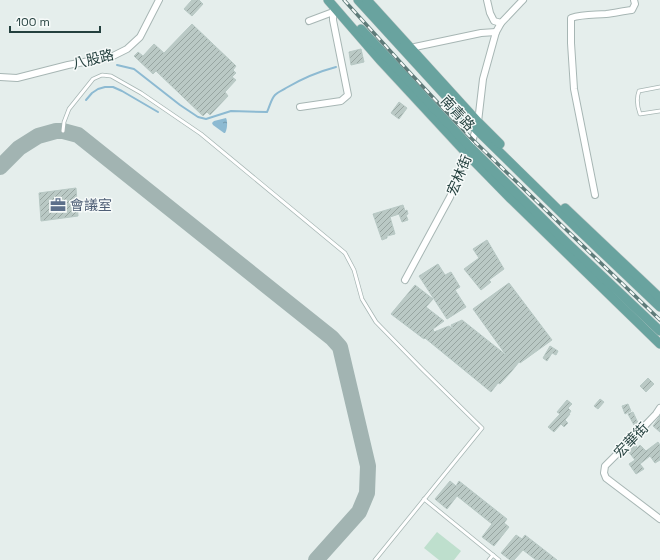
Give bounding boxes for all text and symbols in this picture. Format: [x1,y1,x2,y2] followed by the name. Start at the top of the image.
[10,8,100,34] scale bar
[16,14,50,30] text: 100 m
[70,45,116,73] street label: 八股路
[437,92,479,134] street label: 南青路
[443,152,475,198] street label: 宏林街
[49,196,67,214] office icon: 會議室
[70,196,112,214] place label: 會議室
[610,419,652,461] street label: 宏華街

